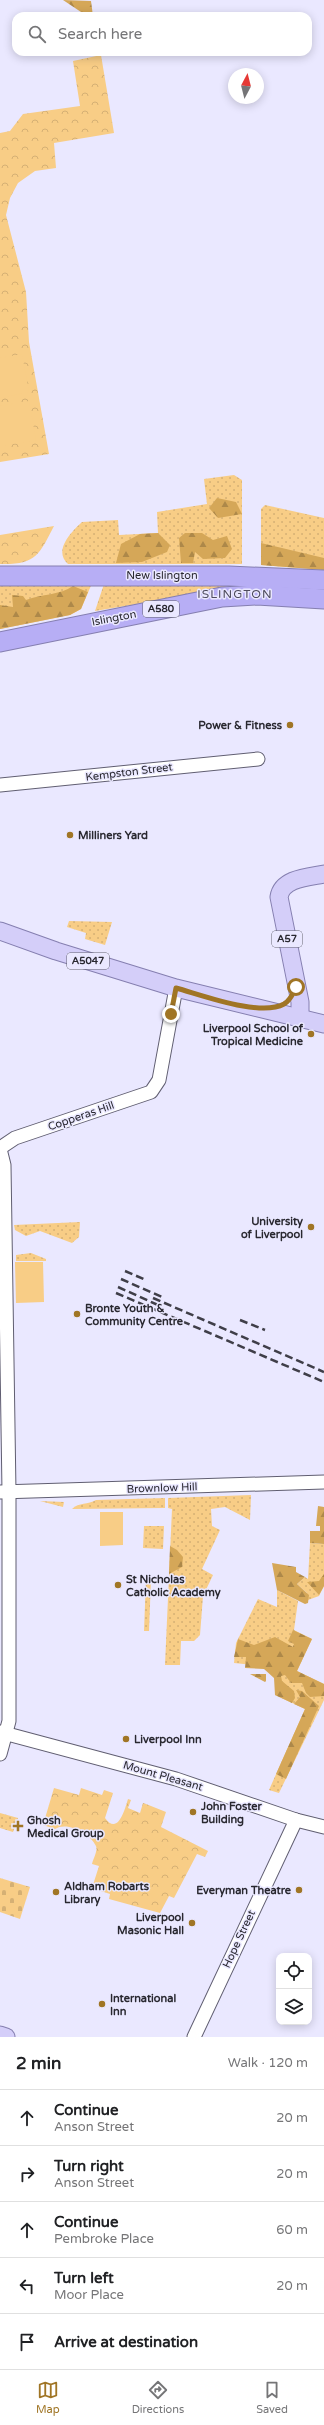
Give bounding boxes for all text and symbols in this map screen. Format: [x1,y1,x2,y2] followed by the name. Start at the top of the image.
[12,12,312,56] search box
[26,23,48,45] icon: search
[58,25,142,43] text: Search here
[228,68,264,104] north arrow
[126,569,198,582] street label: New Islington
[197,587,273,601] district label: ISLINGTON
[143,601,179,617] road number: A580
[91,607,137,629] street label: Islington
[198,719,283,732] place label: Power & Fitness
[285,720,295,730] marker: Power & Fitness
[85,760,173,784] street label: Kempston Street
[78,829,148,842] place label: Milliners Yard
[65,830,75,840] marker: Milliners Yard
[272,931,302,947] road number: A57
[67,953,109,969] road number: A5047
[287,978,305,996] route start
[162,1005,180,1023] route end
[203,1022,304,1049] place label: Liverpool School of Tropical Medicine
[306,1029,316,1039] marker: Liverpool School of Tropical Medicine
[46,1099,116,1133] street label: Copperas Hill
[241,1215,303,1242] place label: University of Liverpool
[306,1222,316,1232] marker: University of Liverpool
[85,1302,184,1329] place label: Bronte Youth & Community Centre
[72,1309,82,1319] marker: Bronte Youth & Community Centre
[126,1480,198,1496] street label: Brownlow Hill
[126,1573,221,1600] place label: St Nicholas Catholic Academy
[113,1580,123,1590] marker: St Nicholas Catholic Academy
[134,1733,202,1747] place label: Liverpool Inn
[121,1734,131,1744] marker: Liverpool Inn
[122,1758,204,1794] street label: Mount Pleasant
[200,1800,263,1827] place label: John Foster Building
[188,1807,198,1817] marker: John Foster Building
[27,1814,104,1841] place label: Ghosh Medical Group
[12,1820,24,1832] marker: Ghosh Medical Group
[64,1880,150,1907] place label: Aldham Robarts Library
[196,1884,292,1898] place label: Everyman Theatre
[294,1885,304,1895] marker: Everyman Theatre
[51,1887,61,1897] marker: Aldham Robarts Library
[220,1908,258,1970] street label: Hope Street
[117,1911,184,1937] place label: Liverpool Masonic Hall
[187,1918,197,1928] marker: Liverpool Masonic Hall
[276,1953,312,2025] map controls
[276,1953,312,1989] button: locate
[276,1989,312,2025] button: layers
[110,1992,176,2018] place label: International Inn
[97,1999,107,2009] marker: International Inn
[16,2053,61,2074] text: 2 min
[228,2055,308,2071] text: Walk · 120 m
[54,2101,118,2119] text: Continue
[16,2107,38,2129] icon: ahead
[276,2110,308,2126] text: 20 m
[54,2119,134,2135] text: Anson Street
[54,2157,124,2175] text: Turn right
[16,2163,38,2185] icon: right
[276,2166,308,2182] text: 20 m
[54,2175,134,2191] text: Anson Street
[54,2213,118,2231] text: Continue
[16,2219,38,2241] icon: ahead
[276,2222,308,2238] text: 60 m
[54,2231,154,2247] text: Pembroke Place
[54,2269,114,2287] text: Turn left
[16,2275,38,2297] icon: left
[276,2278,308,2294] text: 20 m
[54,2287,124,2303] text: Moor Place
[16,2331,38,2353] icon: arrive
[54,2333,198,2351] text: Arrive at destination
[36,2379,60,2416] tab: Map
[132,2379,184,2416] tab: Directions
[256,2379,288,2416] tab: Saved

